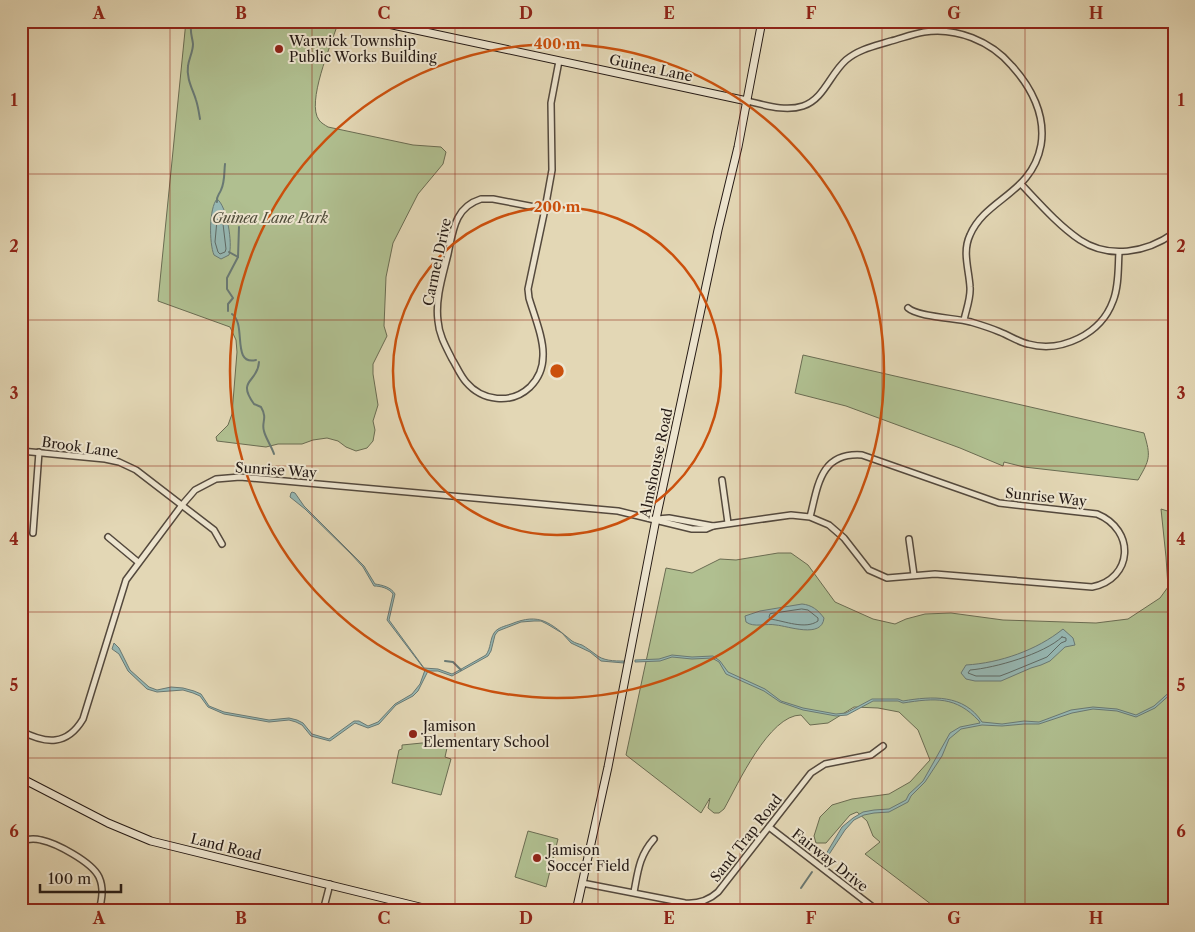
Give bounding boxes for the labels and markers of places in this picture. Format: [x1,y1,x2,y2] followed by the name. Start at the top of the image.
[288,32,437,66] place label: Warwick Township Public Works Building
[273,43,285,55] marker: Warwick Township Public Works Building
[548,362,566,380] centre of rings
[421,717,549,751] place label: Jamison Elementary School
[407,728,419,740] marker: Jamison Elementary School
[545,841,630,875] place label: Jamison Soccer Field
[531,852,543,864] marker: Jamison Soccer Field

